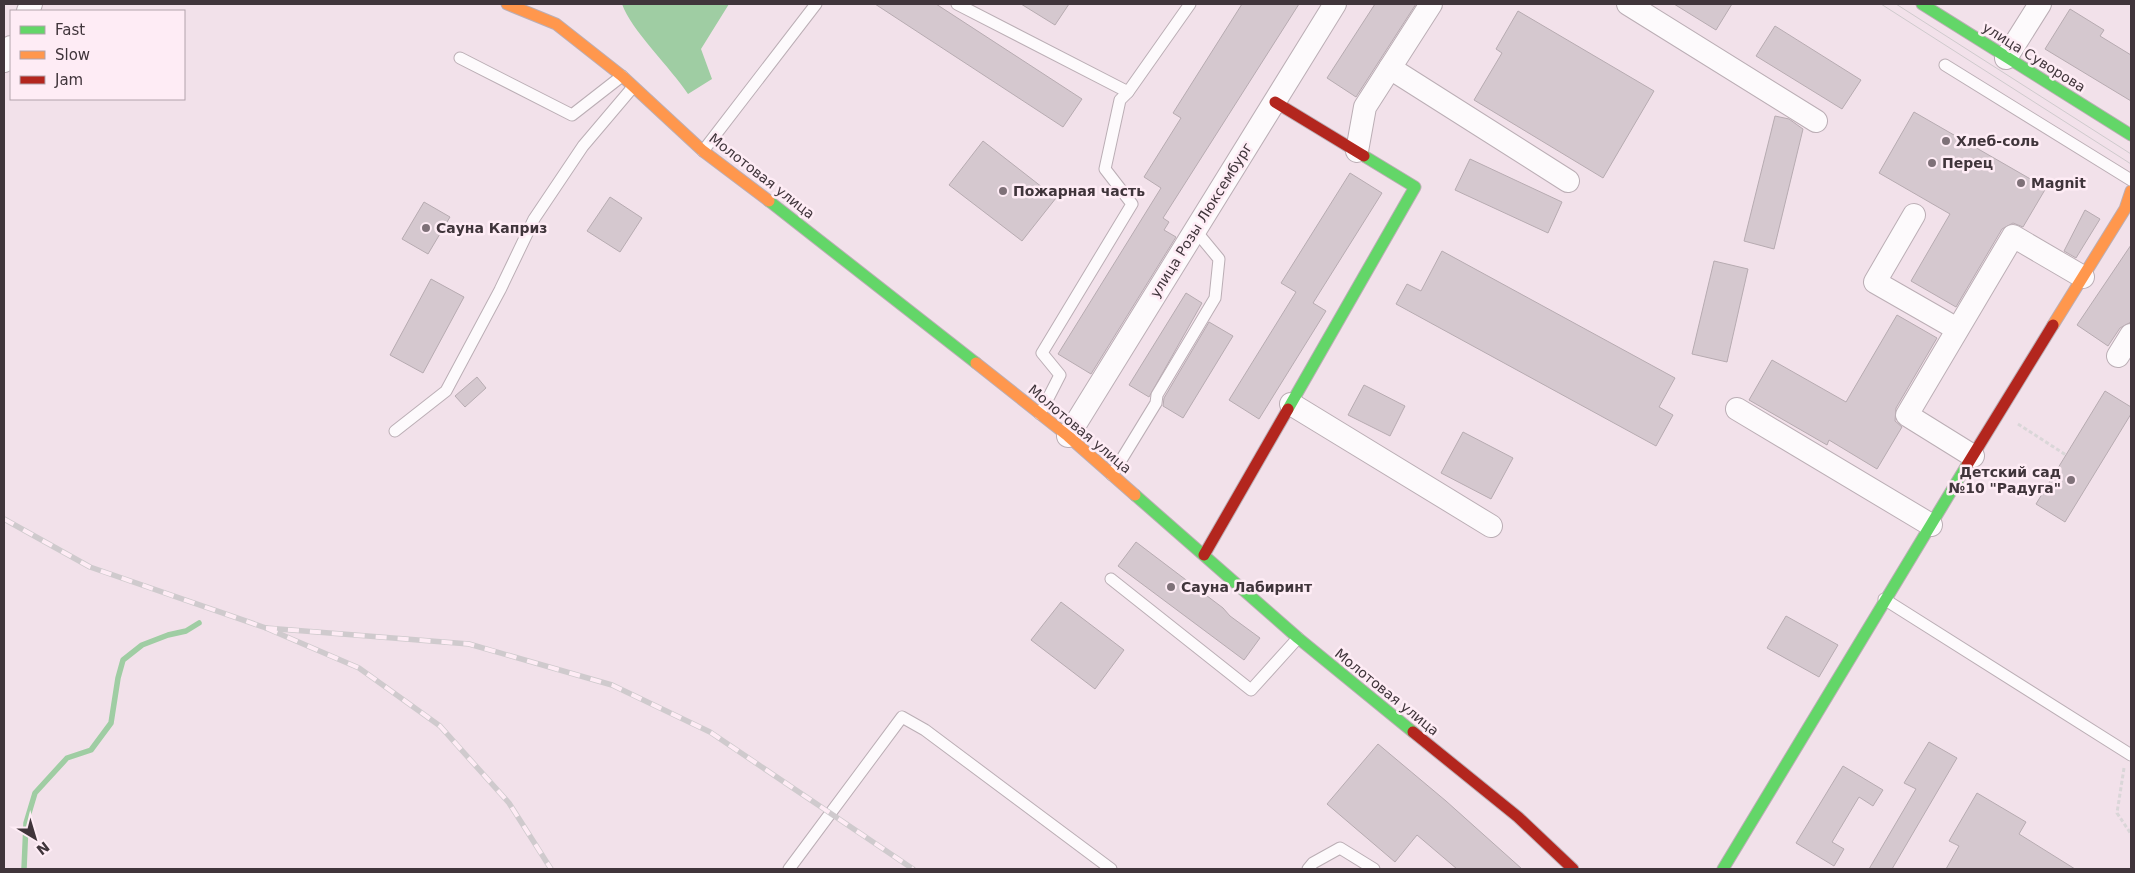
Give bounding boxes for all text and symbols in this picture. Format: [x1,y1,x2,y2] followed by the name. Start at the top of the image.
[10,10,185,100] legend
[1980,19,2088,95] street label: улица Суворова
[55,21,85,39] text: Fast
[55,46,90,64] text: Slow
[54,71,83,89] text: Jam
[706,130,818,222] street label: Молотовая улица
[1956,133,2039,149] place label: Хлеб-соль
[1940,135,1952,147] marker: Хлеб-соль
[1147,140,1255,300] street label: улица Розы Люксембург
[1942,155,1993,171] place label: Перец
[1926,157,1938,169] marker: Перец
[2031,175,2086,191] place label: Magnit
[2015,177,2027,189] marker: Magnit
[1013,183,1145,199] place label: Пожарная часть
[997,185,1009,197] marker: Пожарная часть
[436,220,547,236] place label: Сауна Каприз
[420,222,432,234] marker: Сауна Каприз
[1025,381,1135,477] street label: Молотовая улица
[1948,464,2061,496] place label: Детский сад №10 "Радуга"
[2065,474,2077,486] marker: Детский сад №10 "Радуга"
[1181,579,1313,595] place label: Сауна Лабиринт
[1165,581,1177,593] marker: Сауна Лабиринт
[1332,645,1442,739] street label: Молотовая улица
[10,813,60,863] north arrow
[33,838,53,858] text: N

